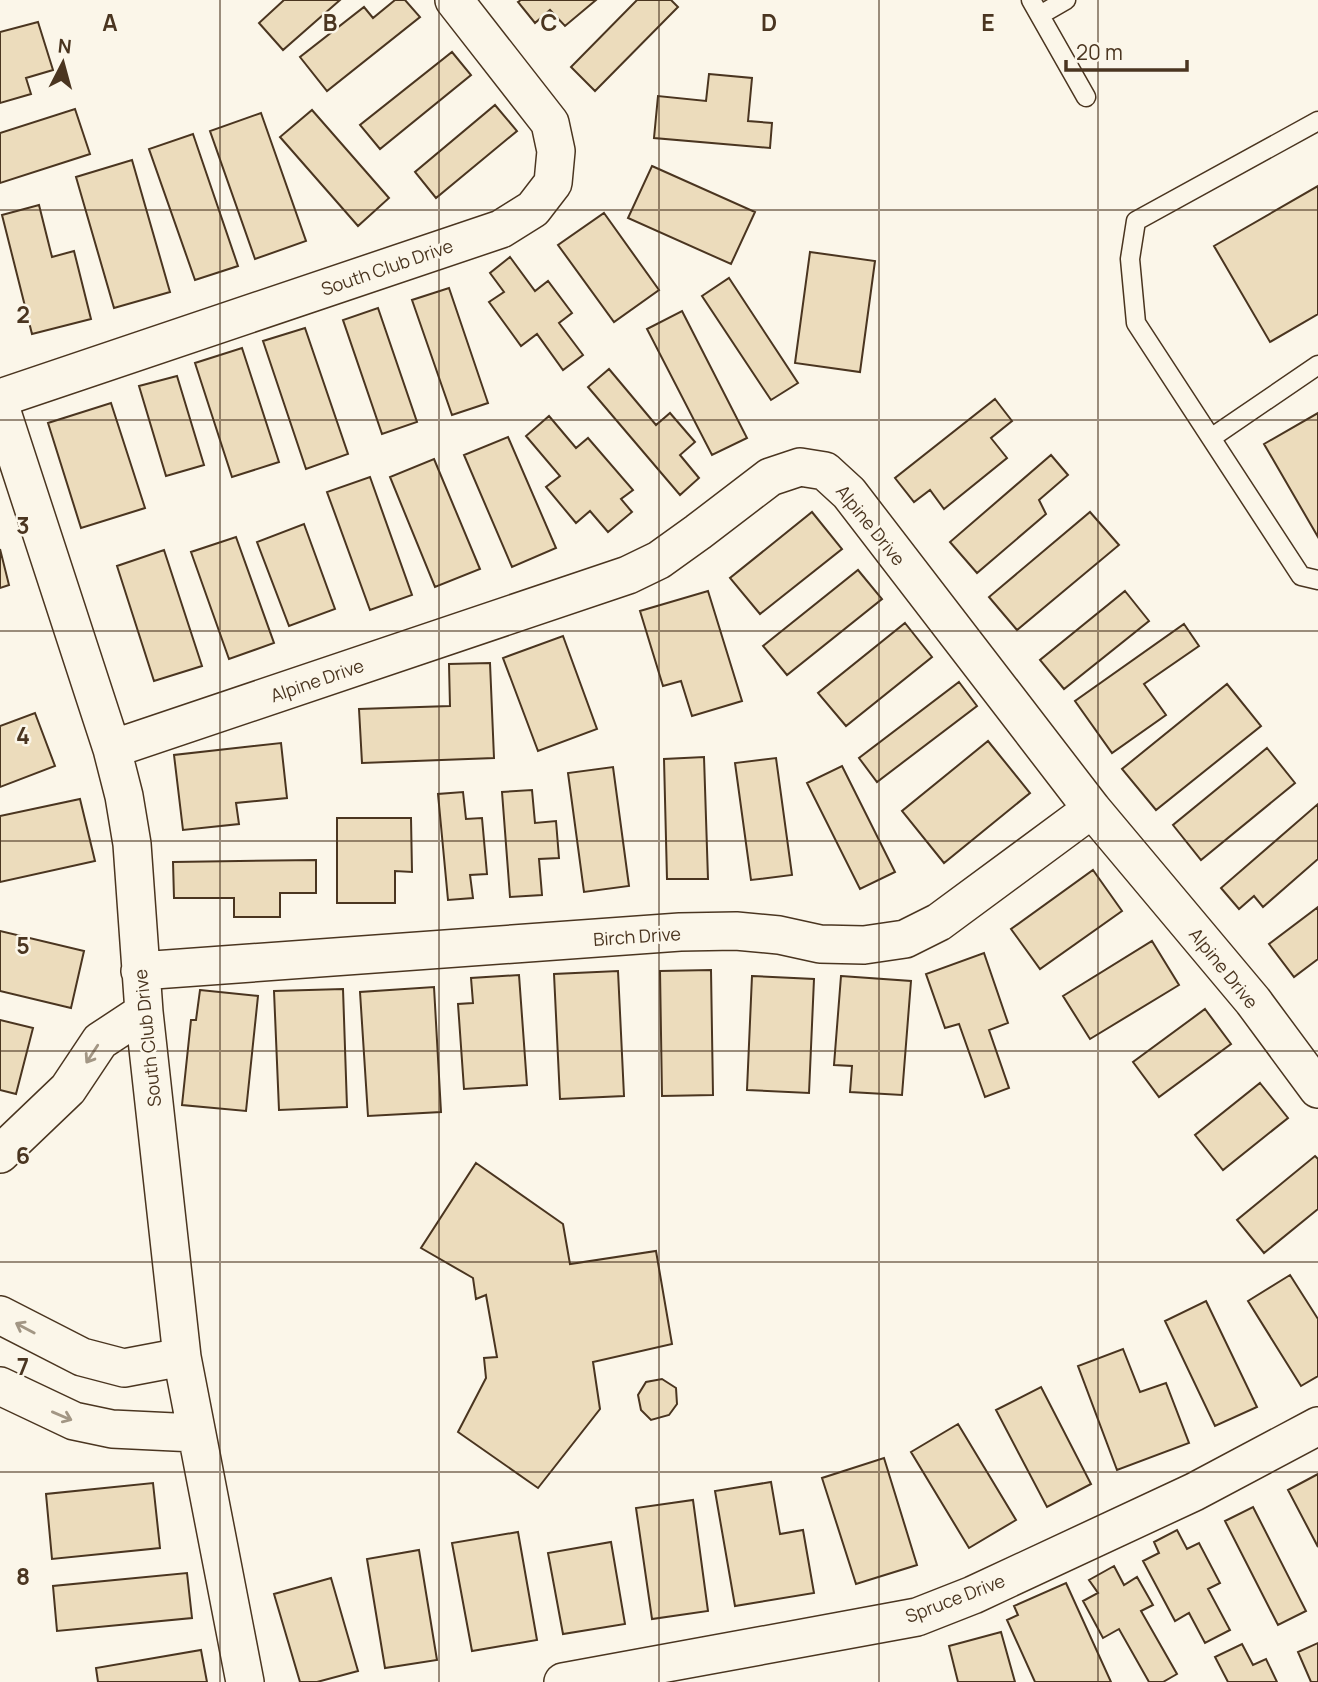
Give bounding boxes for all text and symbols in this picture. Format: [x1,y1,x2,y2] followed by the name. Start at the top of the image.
[102,6,118,38] text: A
[323,6,337,38] text: B
[541,6,558,38] text: C
[761,6,777,38] text: D
[981,6,995,38] text: E
[28,28,98,98] north arrow
[1066,28,1187,72] scale bar
[57,32,73,60] text: N
[1076,38,1123,66] text: 20 m
[318,233,456,301] street label: South Club Drive
[16,298,30,330] text: 2
[831,480,911,570] street label: Alpine Drive
[16,509,30,541] text: 3
[267,653,367,707] street label: Alpine Drive
[16,719,30,751] text: 4
[592,921,682,951] street label: Birch Drive
[1184,923,1264,1013] street label: Alpine Drive
[16,929,30,961] text: 5
[128,968,166,1108] street label: South Club Drive
[84,1044,99,1063] one-way arrow
[16,1139,30,1171] text: 6
[15,1321,36,1334] one-way arrow
[17,1350,29,1382] text: 7
[50,1410,72,1423] one-way arrow
[16,1560,30,1592] text: 8
[902,1568,1008,1628] street label: Spruce Drive

